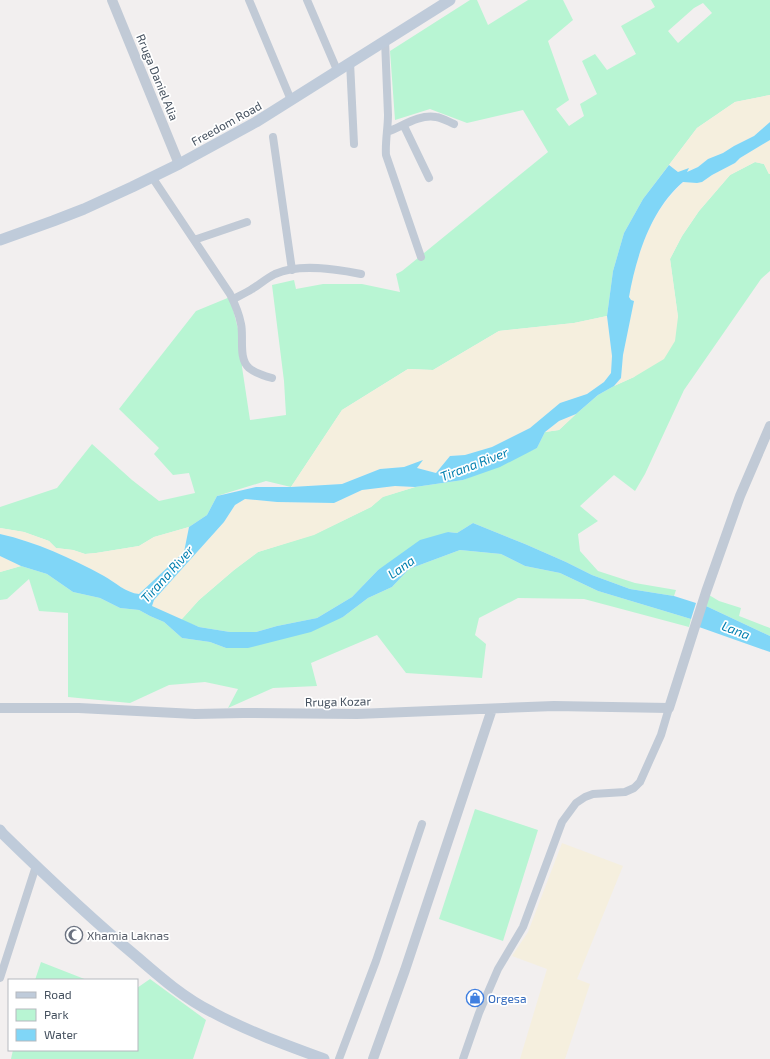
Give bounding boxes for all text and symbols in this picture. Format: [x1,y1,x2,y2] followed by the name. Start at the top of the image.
[134,32,182,122] street label: Rruga Daniel Alia
[188,98,264,148] street label: Freedom Road
[438,443,511,484] water label: Tirana River
[137,542,197,606] water label: Tirana River
[385,552,417,582] water label: Lana
[720,617,752,643] water label: Lana
[305,693,371,709] street label: Rruga Kozar
[64,925,84,945] mosque icon: Xhamia Laknas
[87,928,169,942] place label: Xhamia Laknas
[8,979,138,1051] legend
[44,987,72,1001] text: Road
[465,988,485,1008] shop icon: Orgesa
[488,991,527,1005] place label: Orgesa
[44,1007,69,1021] text: Park
[44,1027,78,1041] text: Water

